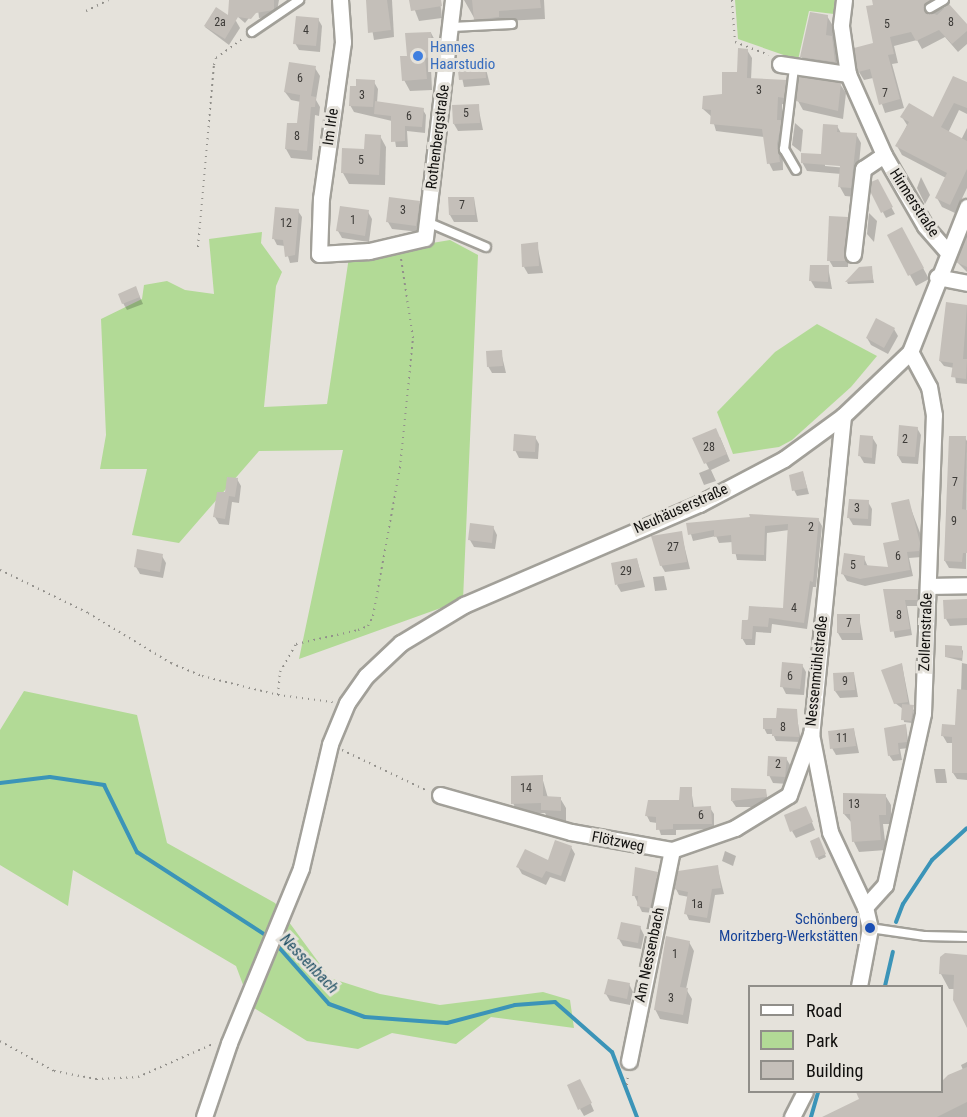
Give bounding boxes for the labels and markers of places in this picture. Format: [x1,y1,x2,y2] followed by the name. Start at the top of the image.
[430,38,495,73] place label: Hannes Haarstudio
[411,49,425,63] marker: Hannes Haarstudio
[719,910,858,945] place label: Schönberg Moritzberg-Werkstätten
[863,921,877,935] marker: Schönberg Moritzberg-Werkstätten

